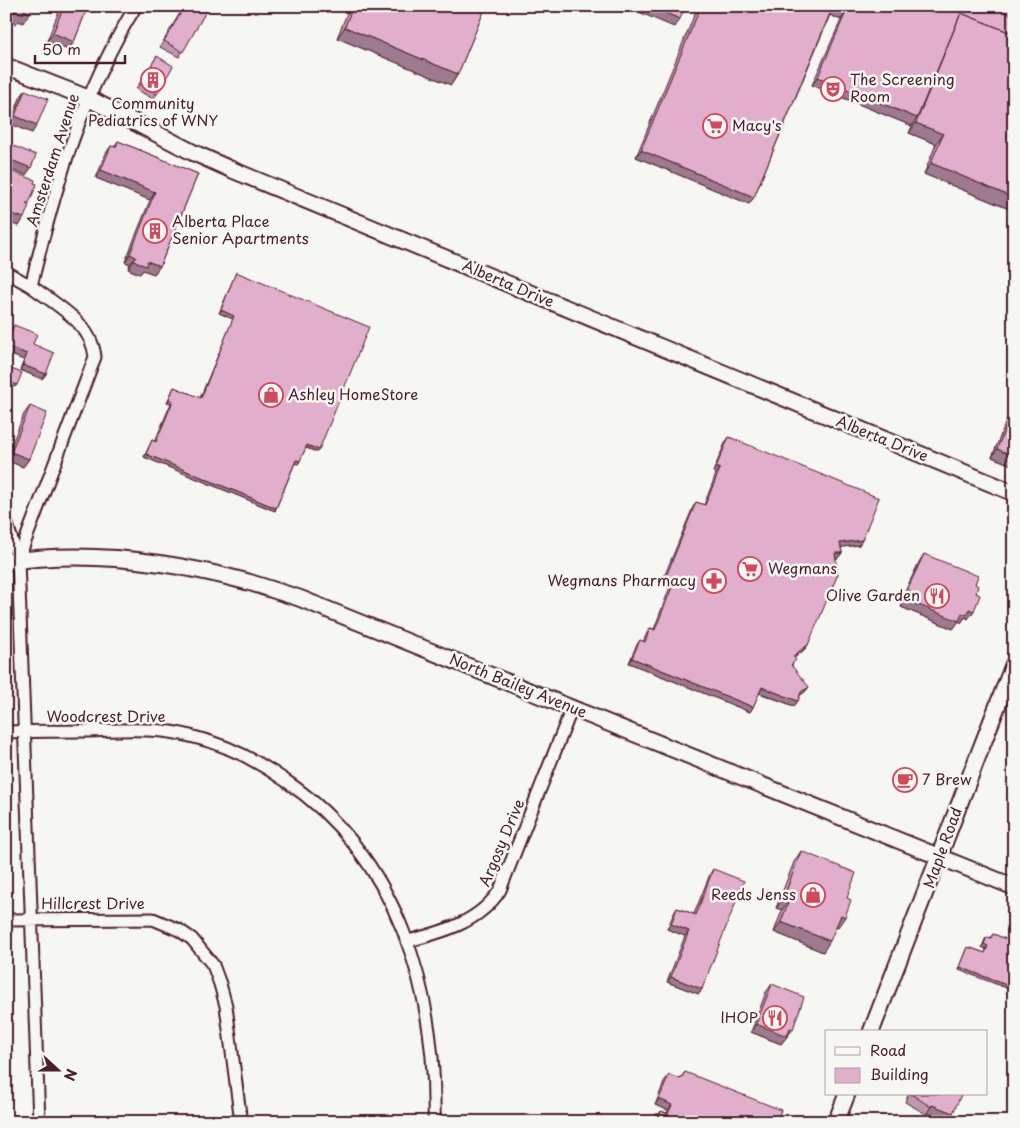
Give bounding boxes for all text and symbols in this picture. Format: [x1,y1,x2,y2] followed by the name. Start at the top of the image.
[35,32,125,64] scale bar
[42,37,81,60] text: 50 m
[140,67,166,93] building icon: Community Pediatrics of WNY
[850,67,955,107] place label: The Screening Room
[820,76,846,102] theatre icon: The Screening Room
[19,90,84,229] street label: Amsterdam Avenue
[88,91,218,131] place label: Community Pediatrics of WNY
[702,113,728,139] supermarket icon: Macy's
[732,113,782,136] place label: Macy's
[172,209,309,249] place label: Alberta Place Senior Apartments
[142,218,168,244] building icon: Alberta Place Senior Apartments
[459,253,558,312] street label: Alberta Drive
[258,382,284,408] shop icon: Ashley HomeStore
[288,382,418,405] place label: Ashley HomeStore
[833,409,932,467] street label: Alberta Drive
[737,556,763,582] supermarket icon: Wegmans
[768,556,837,579] place label: Wegmans
[547,568,696,591] place label: Wegmans Pharmacy
[701,568,727,594] pharmacy icon: Wegmans Pharmacy
[826,583,920,606] place label: Olive Garden
[924,583,950,609] restaurant icon: Olive Garden
[446,646,591,723] street label: North Bailey Avenue
[46,704,166,727] street label: Woodcrest Drive
[892,767,918,793] cafe icon: 7 Brew
[922,767,972,790] place label: 7 Brew
[472,795,529,890] street label: Argosy Drive
[916,804,967,891] street label: Maple Road
[711,882,796,905] place label: Reeds Jenss
[800,882,826,908] shop icon: Reeds Jenss
[41,891,145,914] street label: Hillcrest Drive
[720,1005,758,1028] place label: IHOP
[762,1005,788,1031] restaurant icon: IHOP
[825,1030,988,1096] legend
[870,1038,906,1061] text: Road
[32,1046,82,1096] north arrow
[870,1062,929,1085] text: Building
[59,1066,82,1084] text: N

